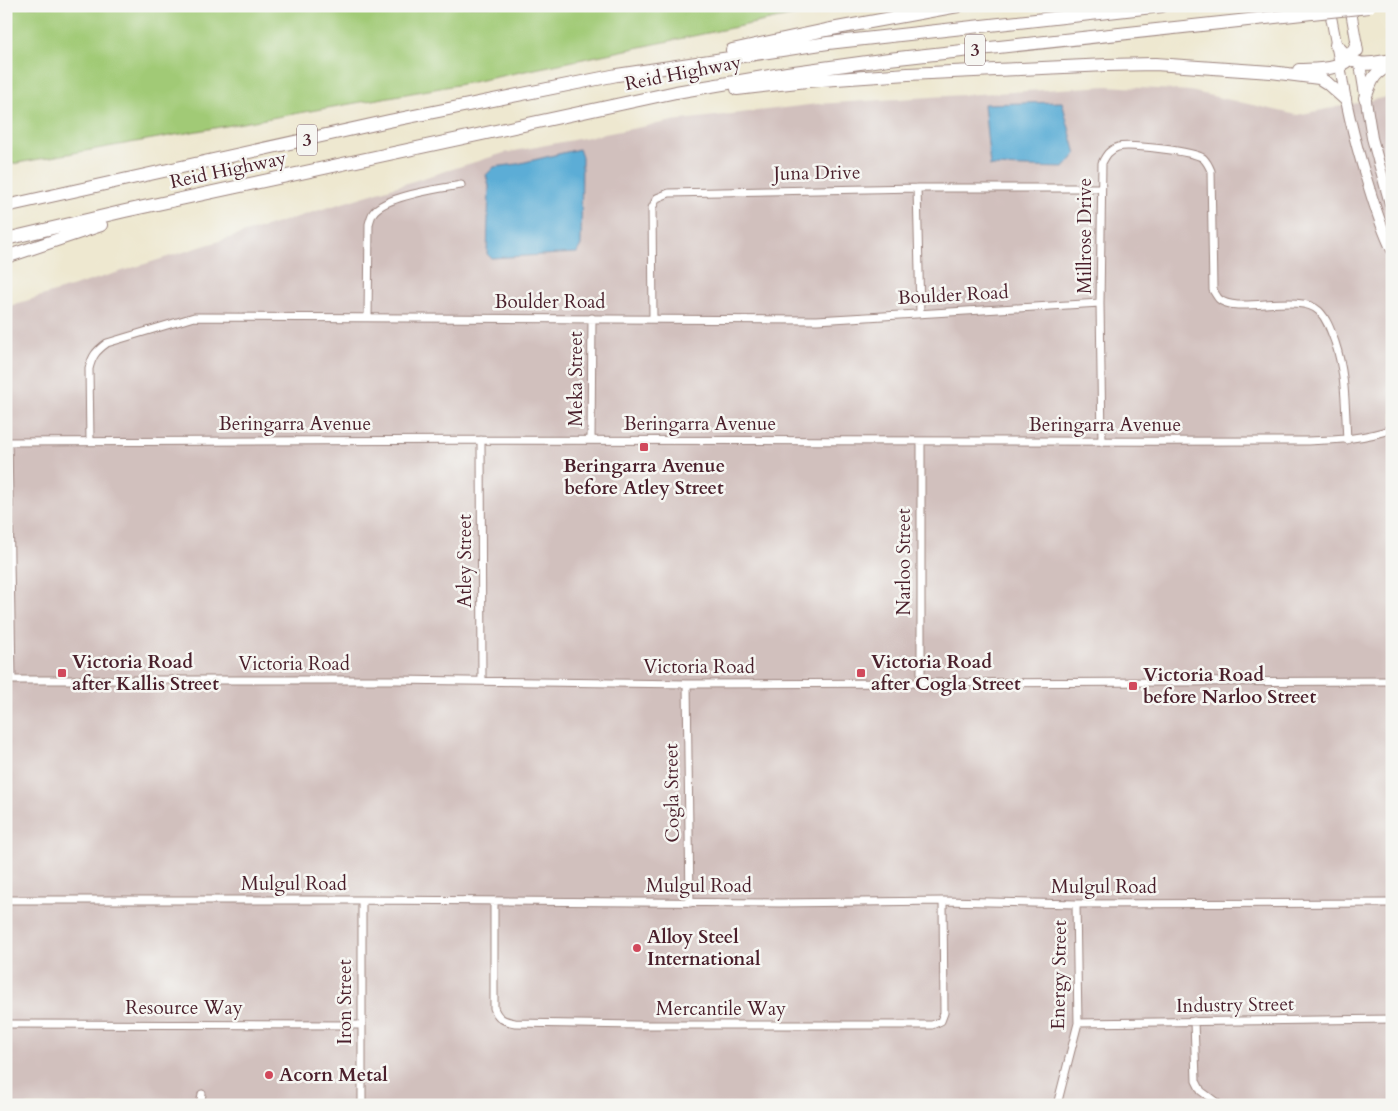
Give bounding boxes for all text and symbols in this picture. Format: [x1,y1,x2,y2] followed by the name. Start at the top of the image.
[965,34,985,66] road number: 3
[623,49,743,97] street label: Reid Highway
[297,124,317,156] road number: 3
[168,145,288,195] street label: Reid Highway
[770,159,861,187] street label: Juna Drive
[1072,178,1098,294] street label: Millrose Drive
[897,279,1009,311] street label: Boulder Road
[495,289,605,315] street label: Boulder Road
[563,331,589,427] street label: Meka Street
[219,411,371,437] street label: Beringarra Avenue
[624,411,776,437] street label: Beringarra Avenue
[1029,412,1181,438] street label: Beringarra Avenue
[638,441,650,453] marker: Beringarra Avenue before Atley Street
[563,453,725,501] place label: Beringarra Avenue before Atley Street
[891,508,917,616] street label: Narloo Street
[452,514,478,608] street label: Atley Street
[72,649,219,697] place label: Victoria Road after Kallis Street
[871,649,1021,697] place label: Victoria Road after Cogla Street
[238,651,350,677] street label: Victoria Road
[643,654,755,680] street label: Victoria Road
[1143,662,1316,710] place label: Victoria Road before Narloo Street
[56,667,68,679] marker: Victoria Road after Kallis Street
[855,667,867,679] marker: Victoria Road after Cogla Street
[1127,680,1139,692] marker: Victoria Road before Narloo Street
[658,743,686,843] street label: Cogla Street
[241,871,347,897] street label: Mulgul Road
[646,873,752,899] street label: Mulgul Road
[1051,874,1157,900] street label: Mulgul Road
[1045,920,1073,1030] street label: Energy Street
[647,924,761,972] place label: Alloy Steel International
[631,942,643,954] marker: Alloy Steel International
[332,959,358,1045] street label: Iron Street
[1176,991,1294,1019] street label: Industry Street
[125,995,243,1021] street label: Resource Way
[656,996,786,1022] street label: Mercantile Way
[279,1062,388,1088] place label: Acorn Metal
[263,1069,275,1081] marker: Acorn Metal

